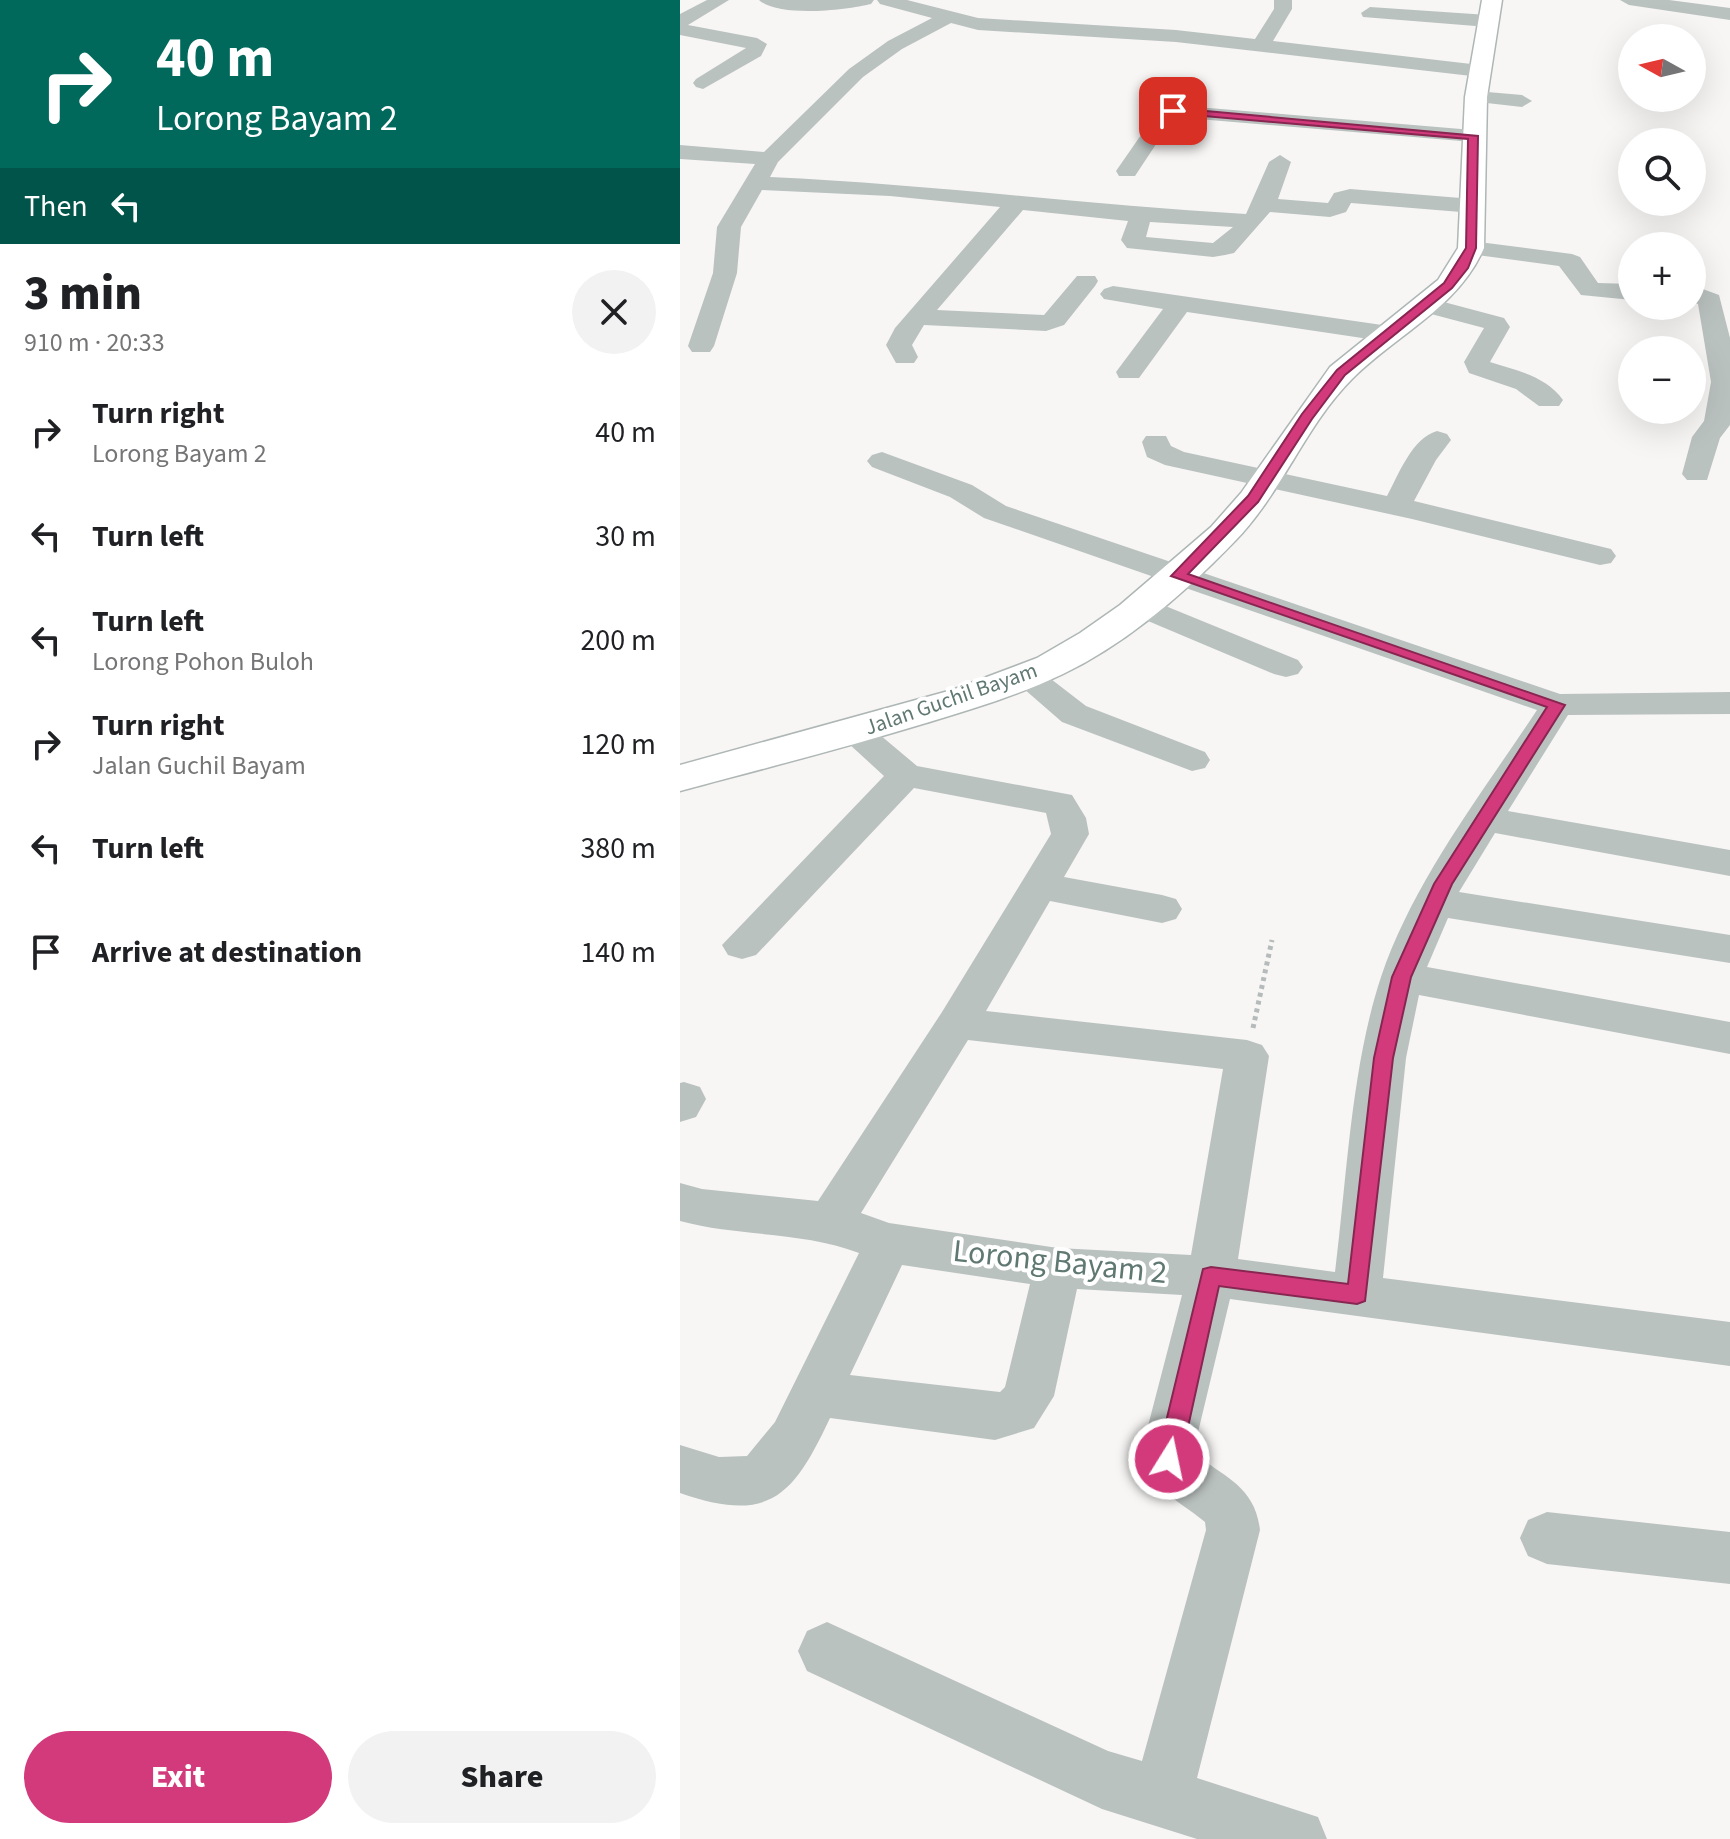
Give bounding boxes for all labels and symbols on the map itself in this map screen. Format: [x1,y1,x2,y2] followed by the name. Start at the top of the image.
[1618,24,1706,112] north arrow
[1139,77,1207,145] pin
[860,654,1042,744] street label: Jalan Guchil Bayam
[951,1228,1169,1296] street label: Lorong Bayam 2
[1127,1417,1211,1501] position arrow

